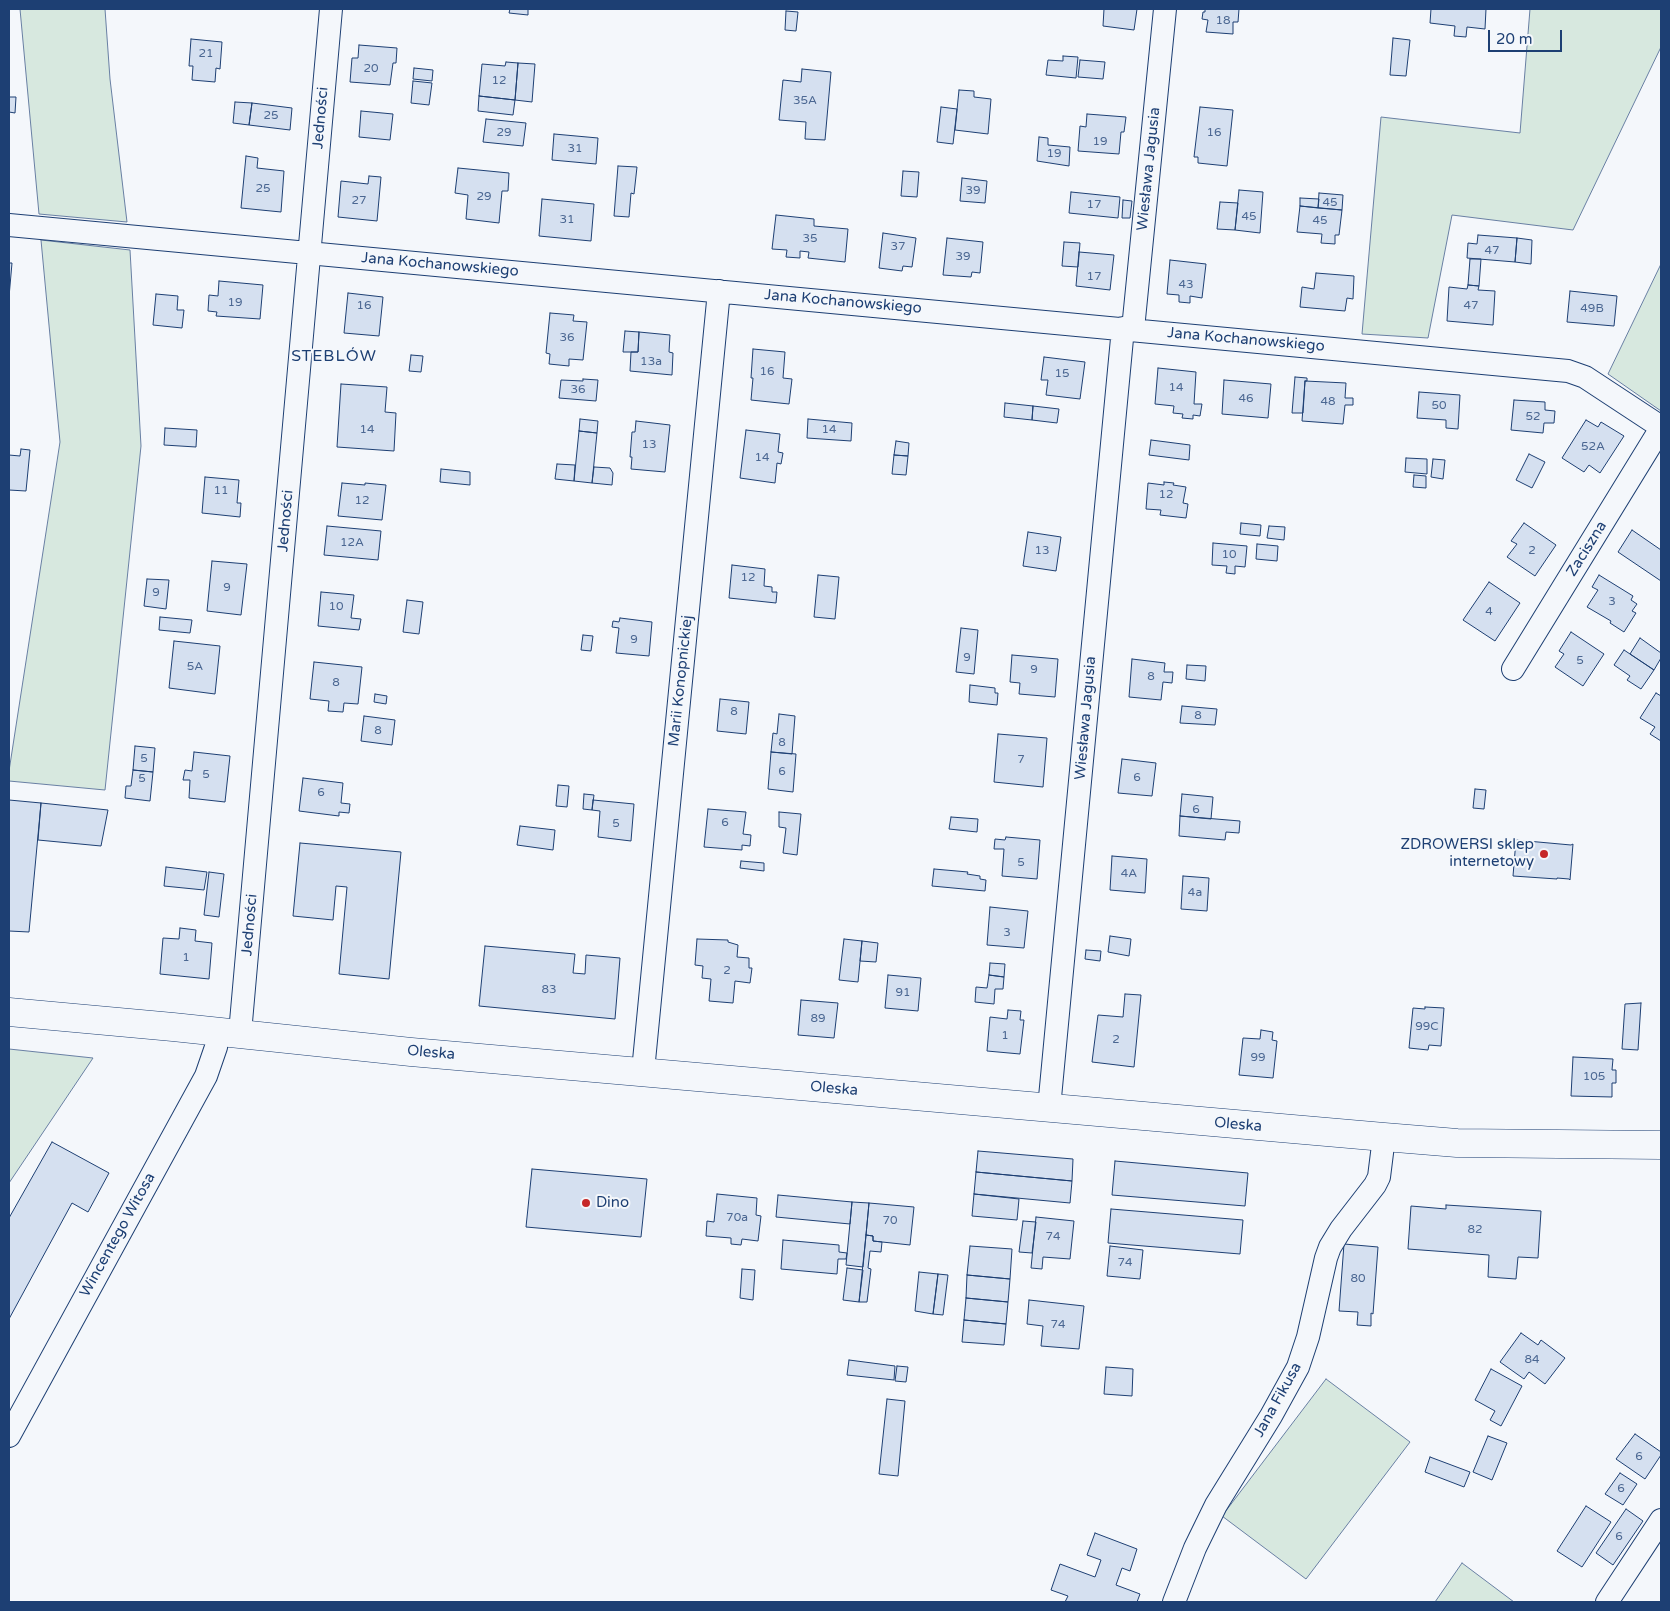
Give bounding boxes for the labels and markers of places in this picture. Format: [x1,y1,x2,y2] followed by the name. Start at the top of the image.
[1400,836,1534,871] place label: ZDROWERSI sklep internetowy
[1538,848,1550,860] marker: ZDROWERSI sklep internetowy
[596,1194,629,1212] place label: Dino
[580,1197,592,1209] marker: Dino

